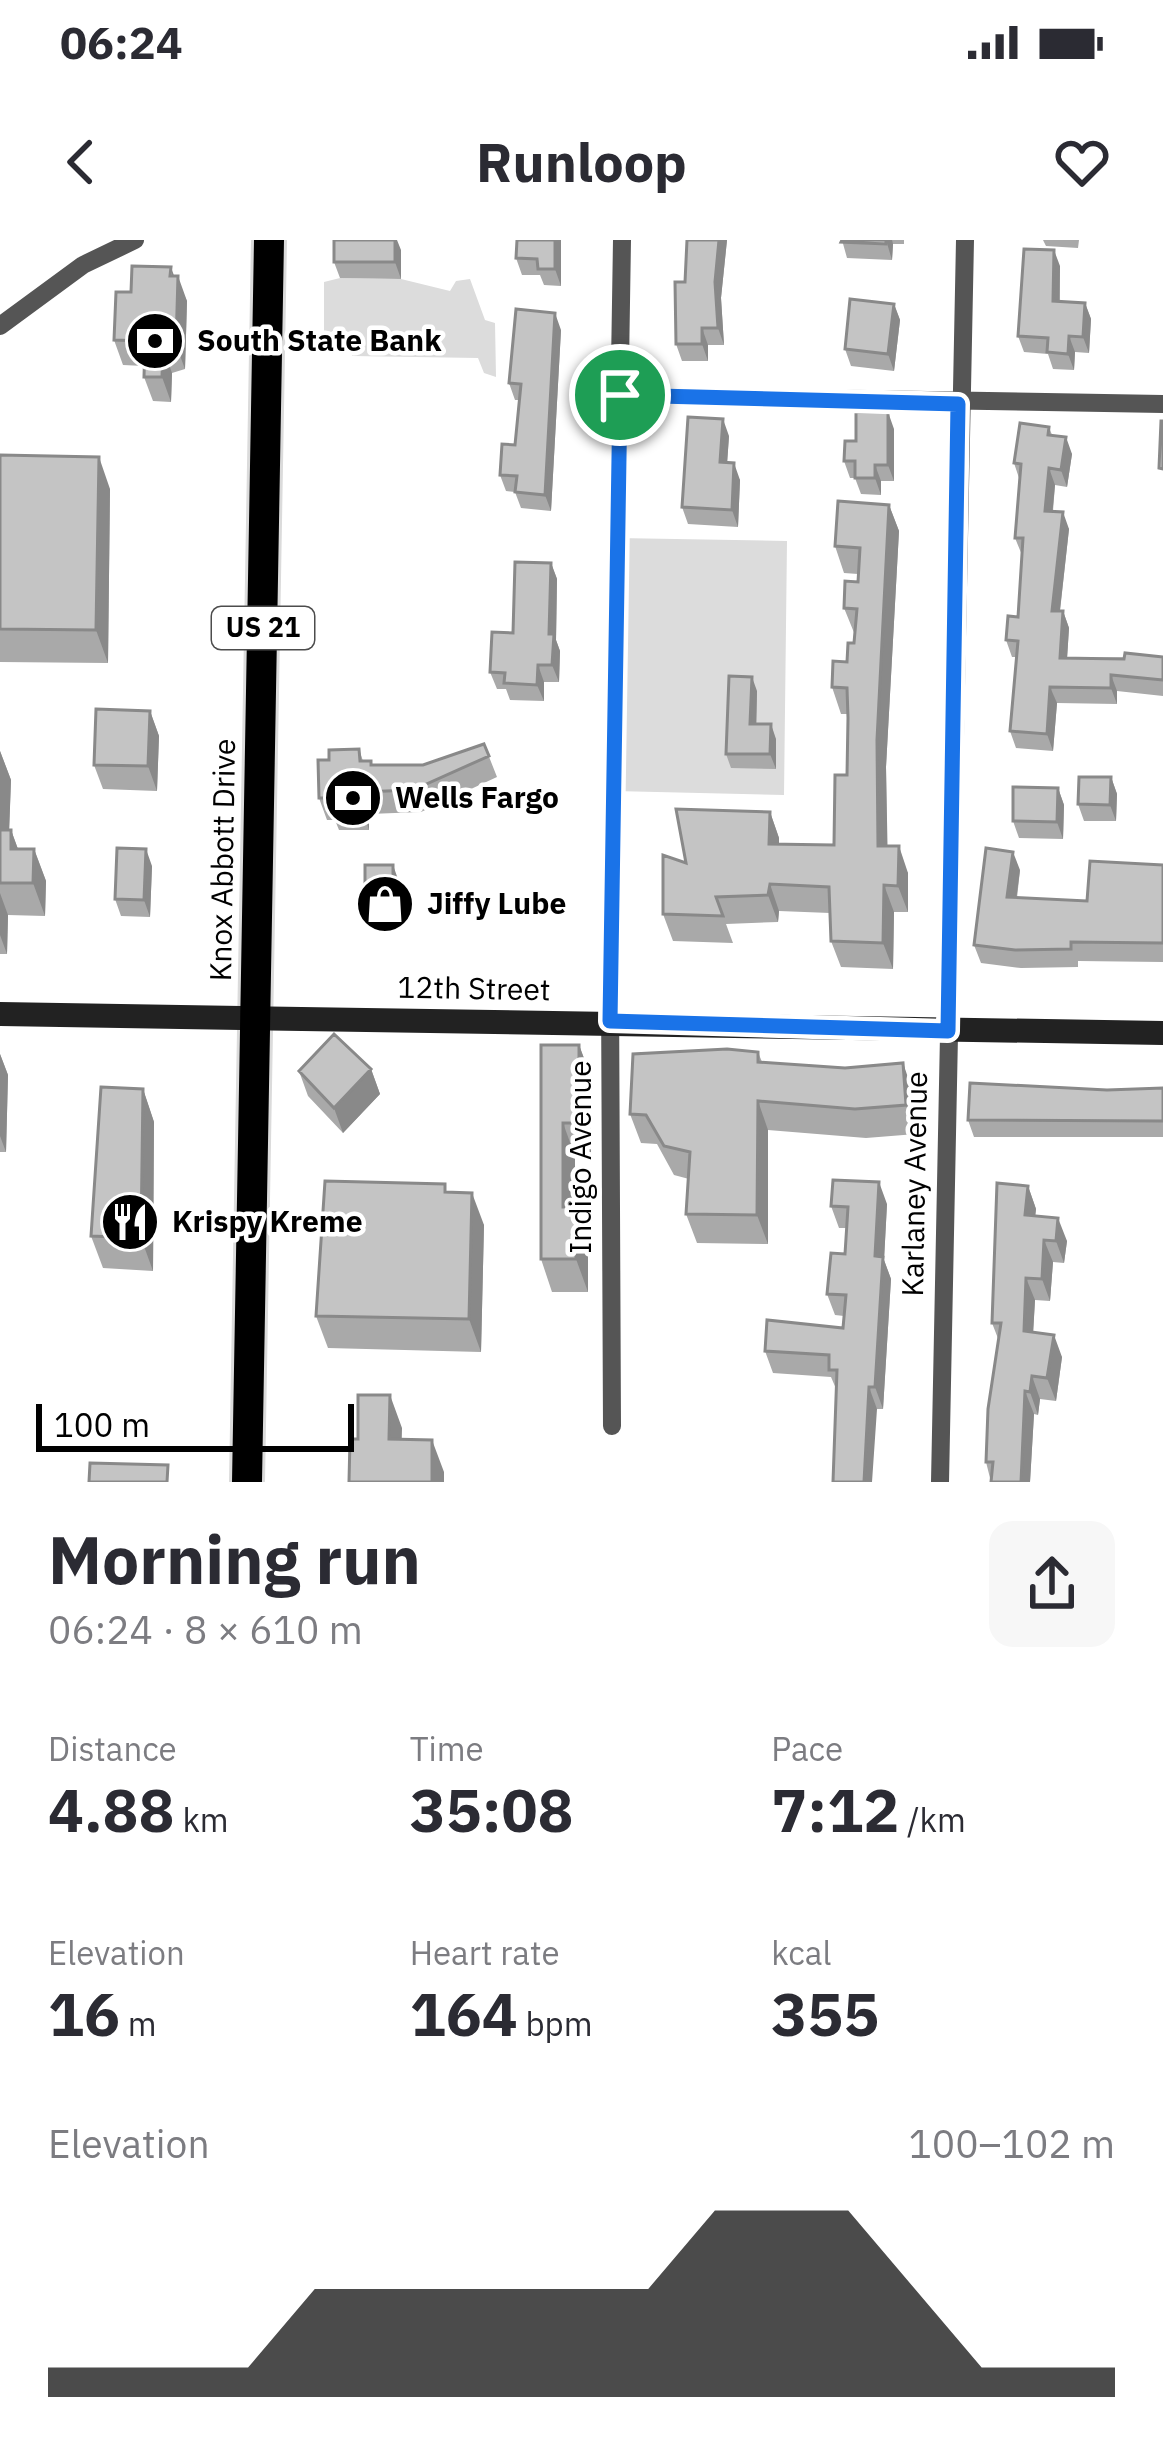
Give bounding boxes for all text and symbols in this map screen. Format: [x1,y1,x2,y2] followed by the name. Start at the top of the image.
[60,13,183,71] text: 06:24
[476,127,687,197] text: Runloop
[48,129,114,195] icon: back
[1049,129,1115,195] icon: heart
[124,310,186,372] bank icon: South State Bank
[197,320,442,359] place label: South State Bank
[569,344,671,446] pin
[587,362,653,428] icon: arrive
[212,607,314,649] road number: US 21
[200,738,243,982] street label: Knox Abbott Drive
[322,767,384,829] bank icon: Wells Fargo
[395,777,559,816] place label: Wells Fargo
[354,873,416,935] shop icon: Jiffy Lube
[427,883,566,922] place label: Jiffy Lube
[397,967,551,1008] street label: 12th Street
[560,1060,599,1254] street label: Indigo Avenue
[892,1071,935,1297] street label: Karlaney Avenue
[99,1191,161,1253] restaurant icon: Krispy Kreme
[172,1201,363,1240] place label: Krispy Kreme
[36,1398,354,1451] scale bar
[54,1403,150,1446] text: 100 m
[48,1516,421,1602] text: Morning run
[989,1521,1115,1647] button: share
[48,1604,363,1655] text: 06:24 · 8 × 610 m
[48,1727,177,1770] text: Distance
[410,1727,484,1770] text: Time
[771,1727,843,1770] text: Pace
[48,1770,175,1849] text: 4.88
[410,1770,573,1849] text: 35:08
[771,1770,899,1849] text: 7:12
[175,1798,229,1841] text: km
[899,1798,966,1841] text: /km
[48,1931,185,1974] text: Elevation
[410,1931,560,1974] text: Heart rate
[771,1931,831,1974] text: kcal
[48,1974,120,2053] text: 16
[410,1974,518,2053] text: 164
[771,1974,879,2053] text: 355
[120,2002,157,2045] text: m
[518,2002,593,2045] text: bpm
[48,2118,210,2169] text: Elevation
[908,2118,1115,2169] text: 100–102 m

